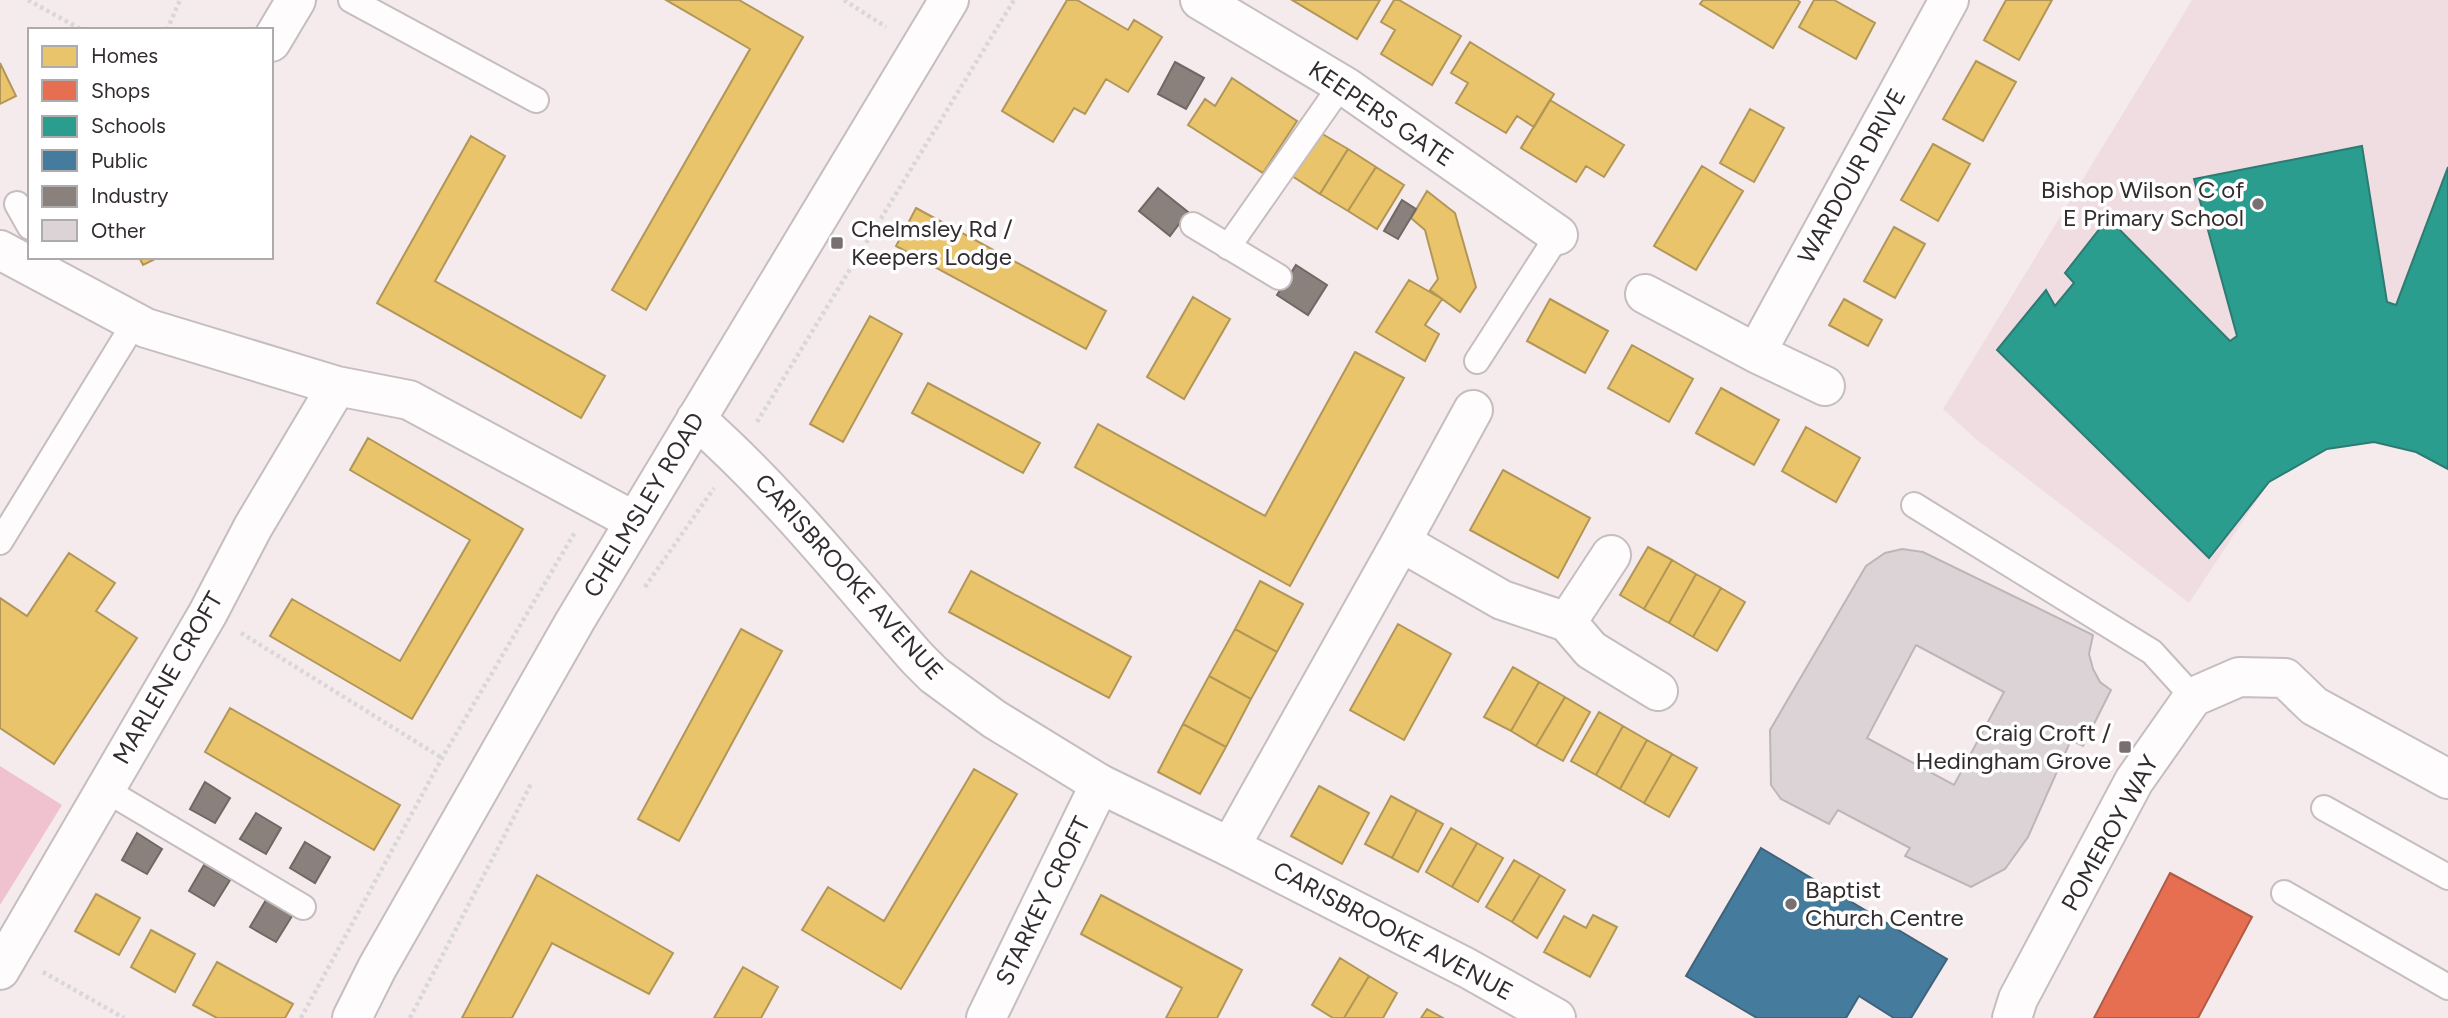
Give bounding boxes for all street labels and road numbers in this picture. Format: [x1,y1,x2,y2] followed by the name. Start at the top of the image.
[1303,55,1459,173] street label: KEEPERS GATE
[1792,83,1912,268] street label: WARDOUR DRIVE
[577,407,710,602] street label: CHELMSLEY ROAD
[749,468,950,686] street label: CARISBROOKE AVENUE
[106,586,229,769] street label: MARLENE CROFT
[2055,749,2165,916] street label: POMEROY WAY
[989,812,1096,990] street label: STARKEY CROFT
[1268,855,1518,1006] street label: CARISBROOKE AVENUE

